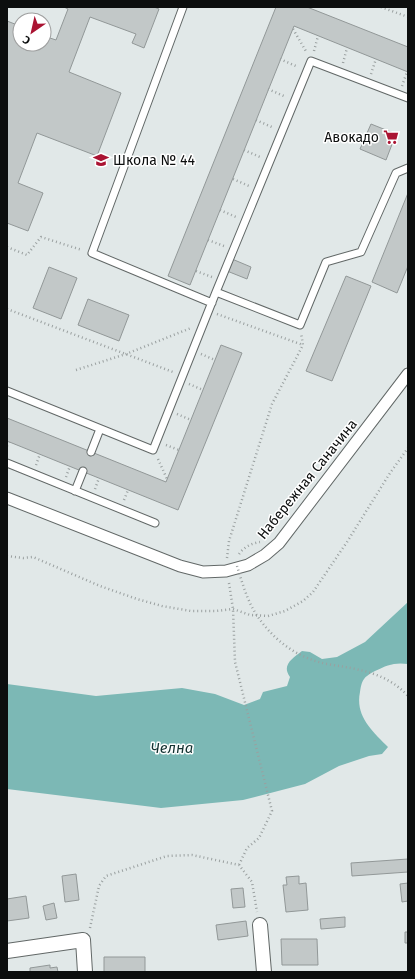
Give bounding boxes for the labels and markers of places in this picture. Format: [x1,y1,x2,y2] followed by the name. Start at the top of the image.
[382,128,400,146] supermarket icon: Авокадо
[324,129,379,146] place label: Авокадо
[92,151,110,169] school or university icon: Школа № 44
[113,152,195,169] place label: Школа № 44

